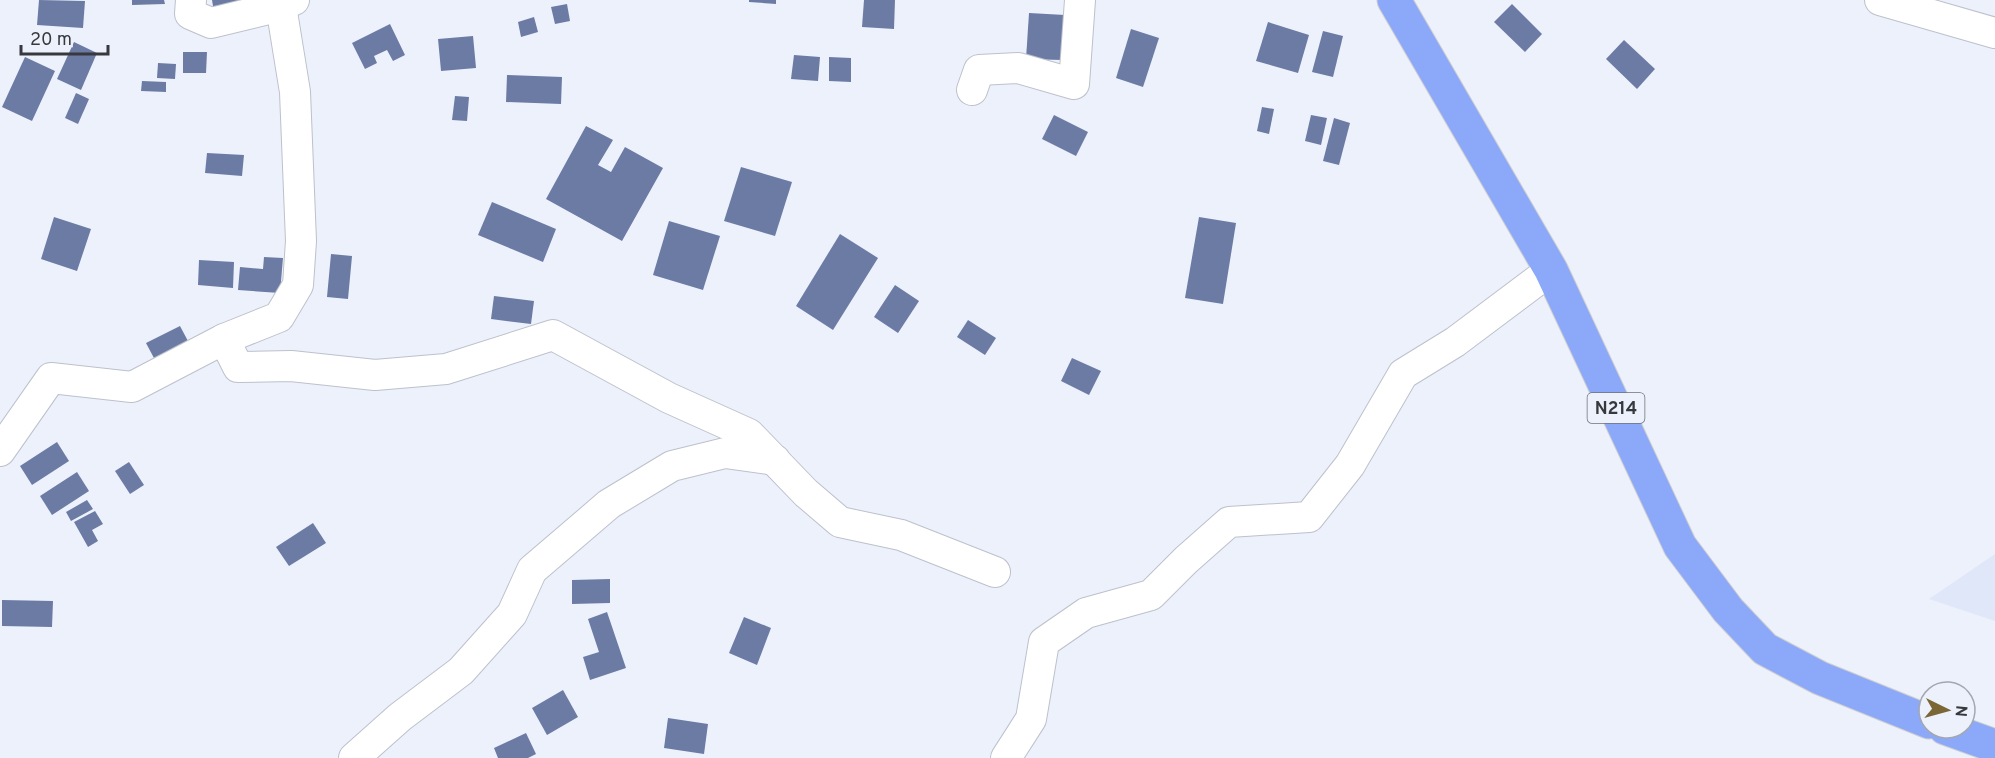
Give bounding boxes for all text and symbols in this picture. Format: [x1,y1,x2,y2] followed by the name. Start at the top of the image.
[21,18,108,56] scale bar
[30,29,72,52] text: 20 m
[1588,393,1644,423] road number: N214
[1917,680,1977,740] north arrow
[1949,705,1970,718] text: N

